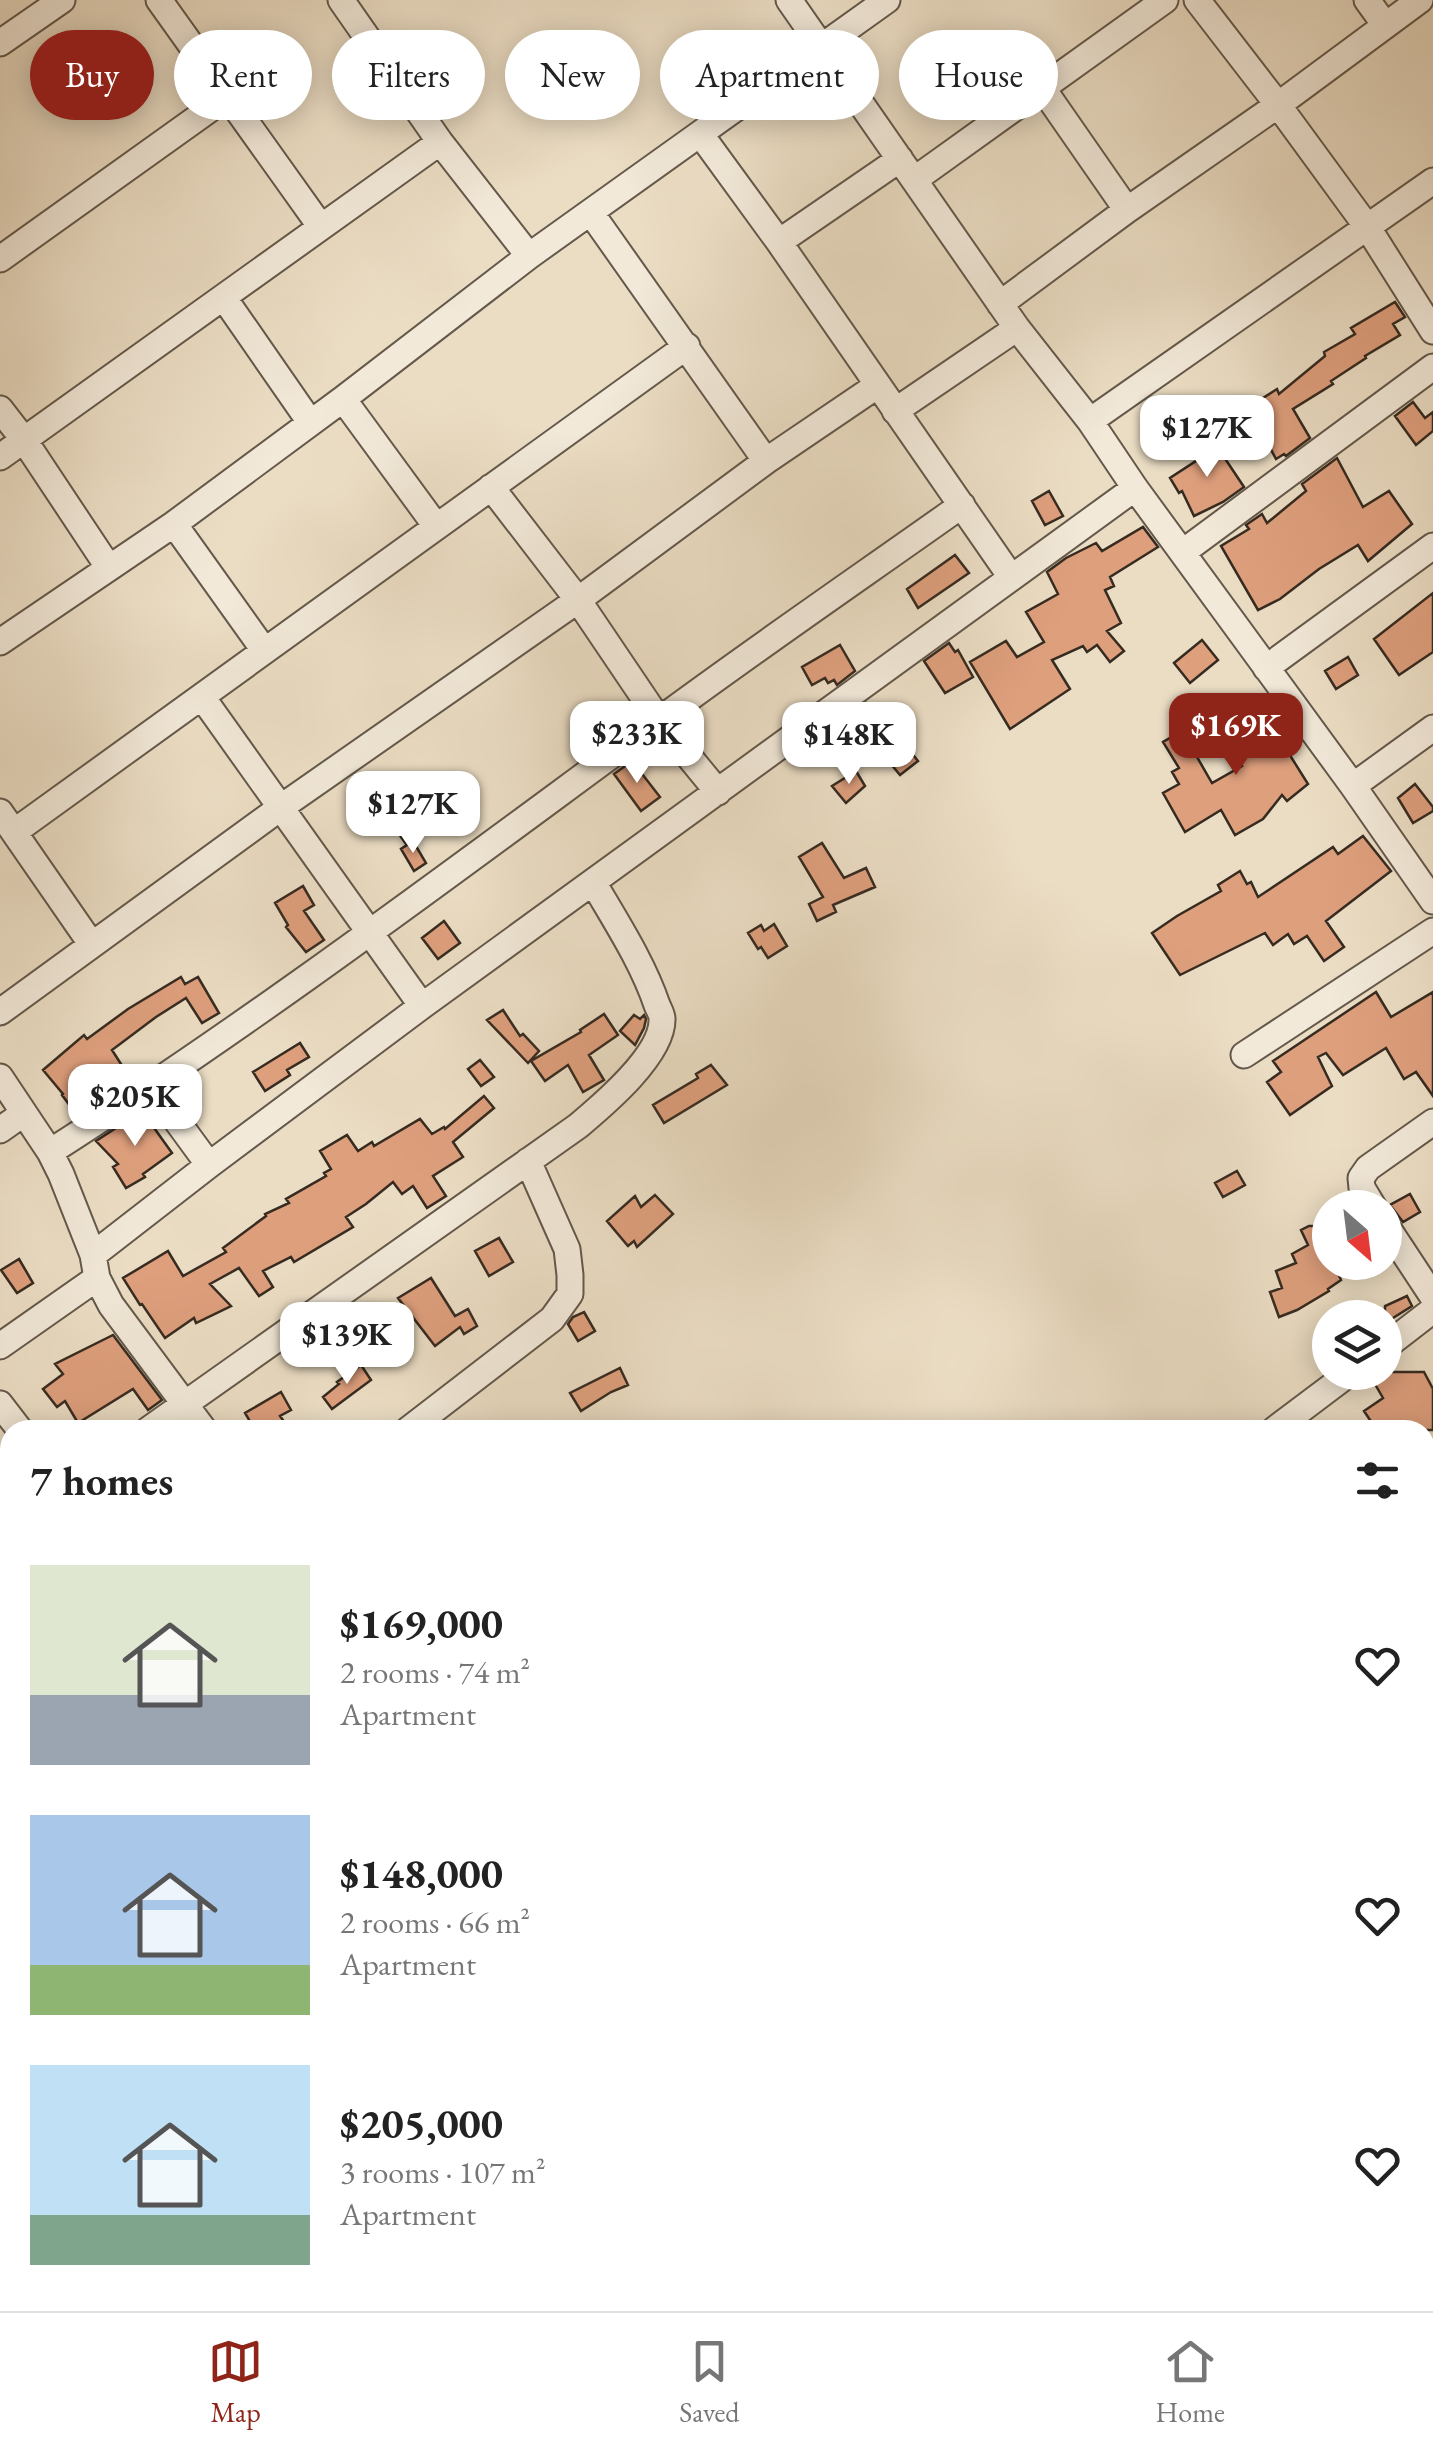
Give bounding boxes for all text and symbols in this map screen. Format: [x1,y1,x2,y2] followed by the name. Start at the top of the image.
[30,30,154,120] chip: Buy
[174,30,312,120] chip: Rent
[332,30,485,120] chip: Filters
[505,30,640,120] chip: New
[660,30,879,120] chip: Apartment
[899,30,1058,120] chip: House
[1137,395,1277,480] pin: $127K
[1162,406,1252,448] text: $127K
[1166,693,1306,778] pin: $169K
[567,701,707,786] pin: $233K
[779,702,919,787] pin: $148K
[1191,704,1281,746] text: $169K
[592,712,682,754] text: $233K
[804,713,894,755] text: $148K
[343,771,483,856] pin: $127K
[368,782,458,824] text: $127K
[65,1064,205,1149] pin: $205K
[90,1075,180,1117] text: $205K
[1312,1190,1402,1280] north arrow
[1312,1190,1402,1390] map controls
[1312,1300,1402,1390] button: layers
[277,1302,417,1387] pin: $139K
[302,1313,392,1355] text: $139K
[30,1453,173,1508] text: 7 homes
[1350,1453,1405,1508] icon: filters
[340,1596,503,1651] text: $169,000
[110,1605,230,1725] icon: home
[1350,1638,1405,1693] icon: heart
[340,1651,530,1693] text: 2 rooms · 74 m²
[340,1693,476,1735] text: Apartment
[340,1846,503,1901] text: $148,000
[110,1855,230,1975] icon: home
[1350,1888,1405,1943] icon: heart
[340,1901,530,1943] text: 2 rooms · 66 m²
[340,1943,476,1985] text: Apartment
[340,2096,503,2151] text: $205,000
[110,2105,230,2225] icon: home
[1350,2138,1405,2193] icon: heart
[340,2151,546,2193] text: 3 rooms · 107 m²
[340,2193,476,2235] text: Apartment
[208,2334,263,2430] tab: Map
[679,2334,739,2430] tab: Saved
[1156,2334,1225,2430] tab: Home

